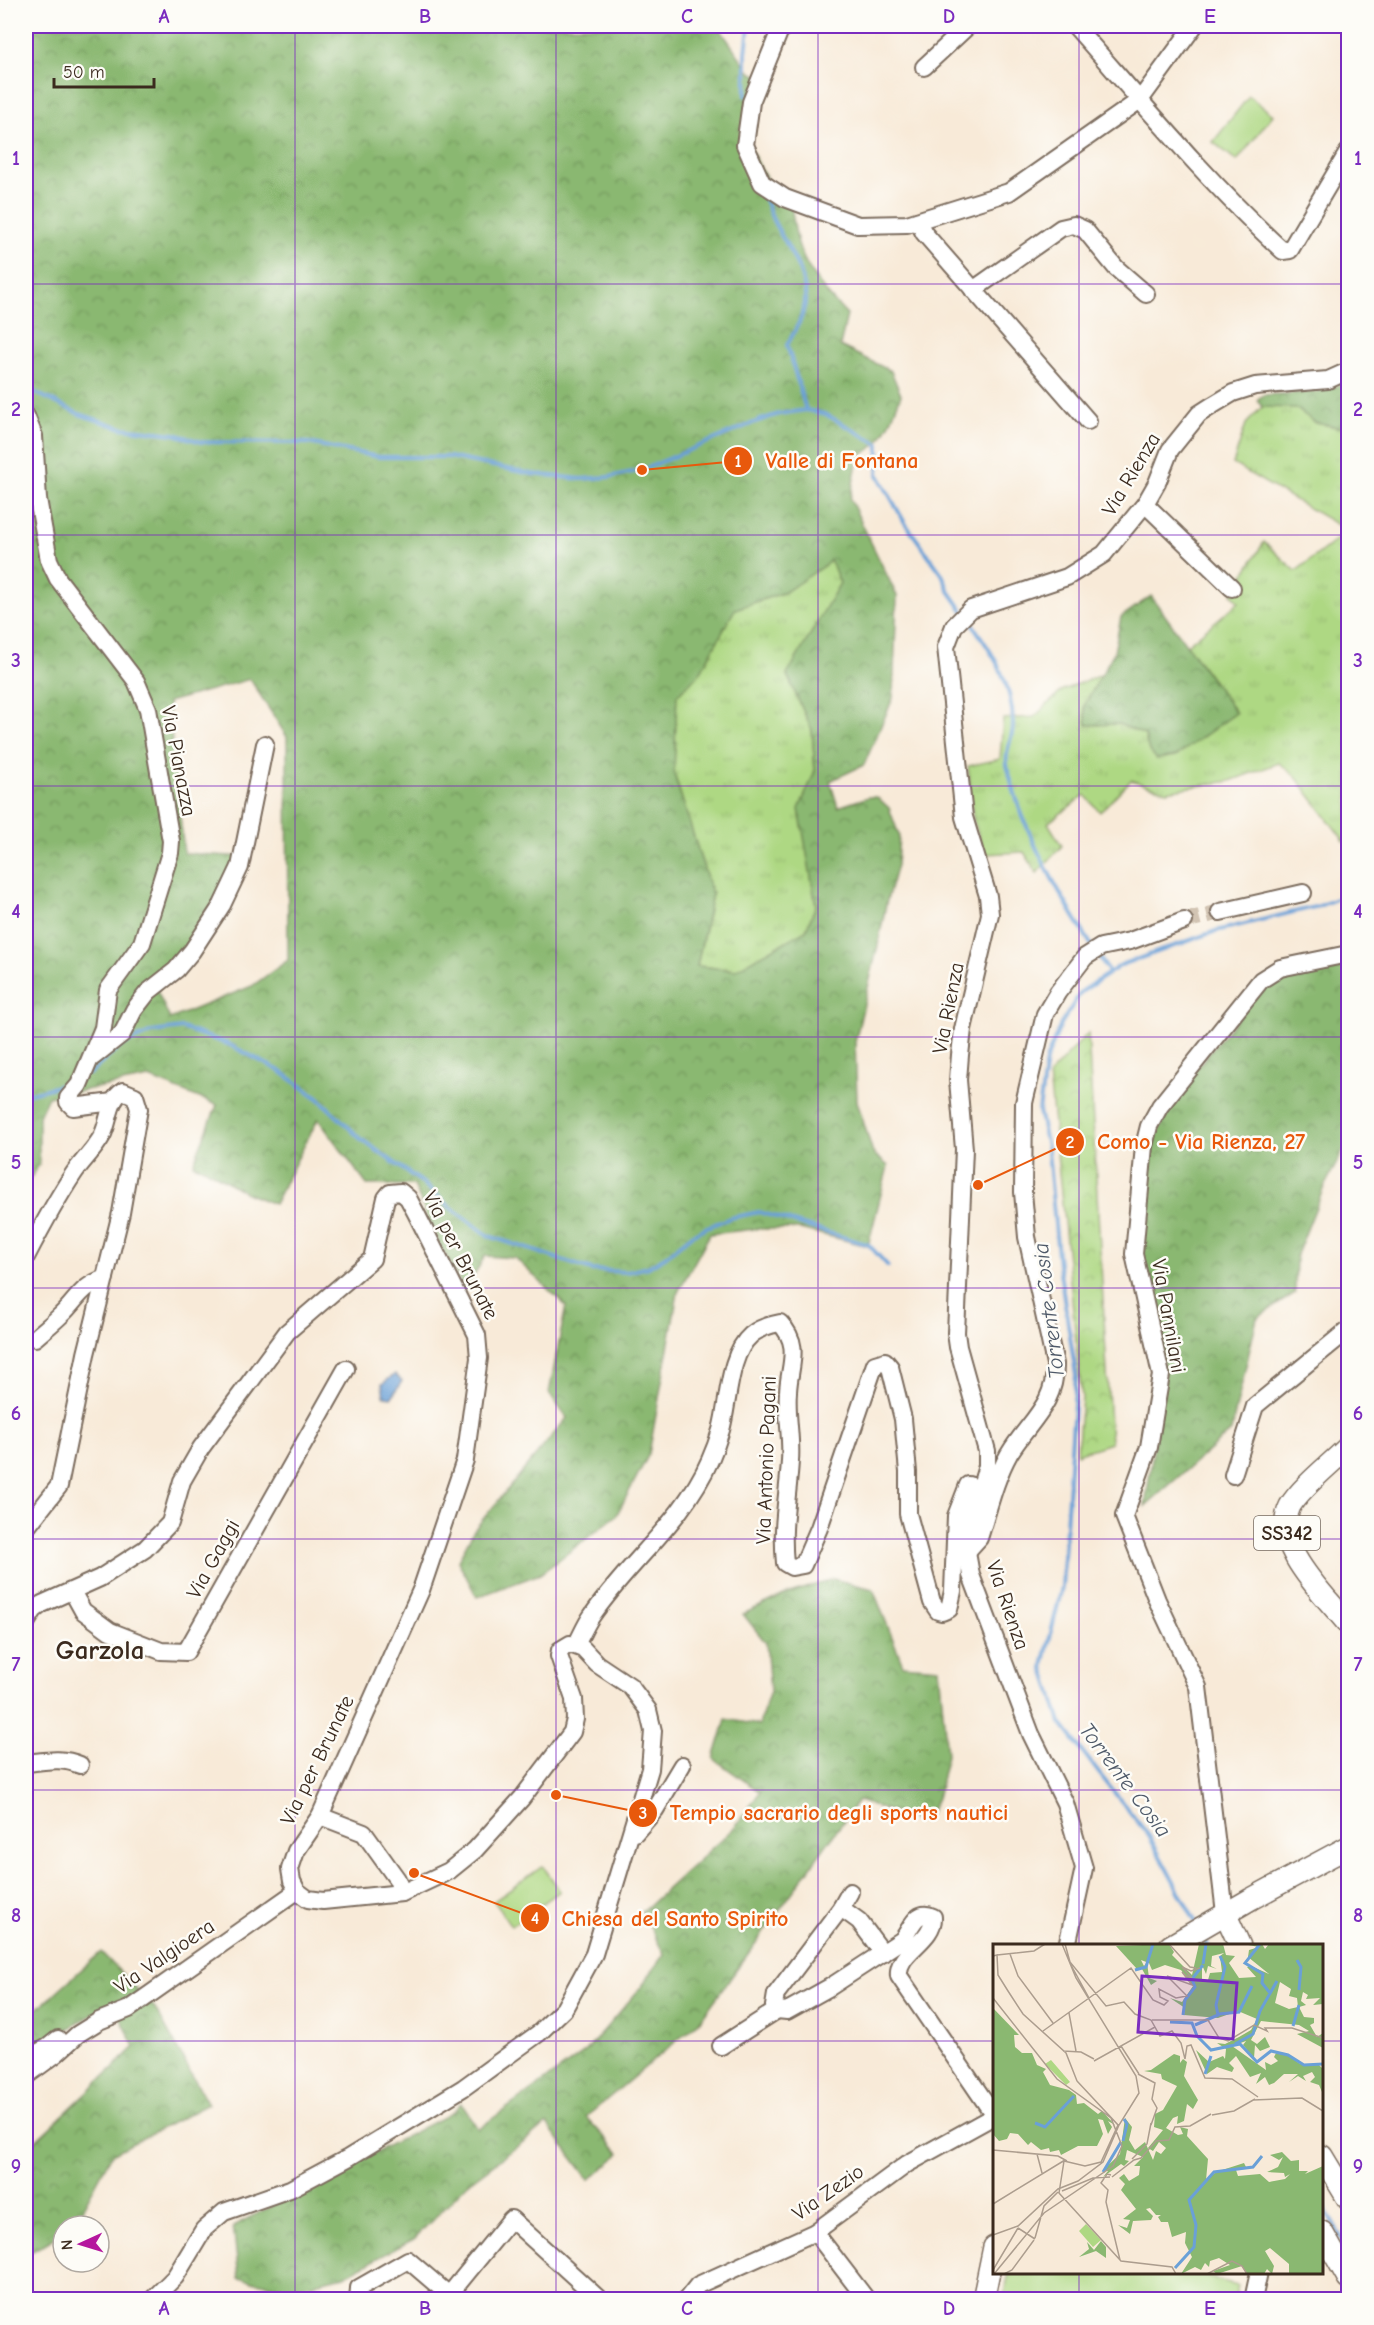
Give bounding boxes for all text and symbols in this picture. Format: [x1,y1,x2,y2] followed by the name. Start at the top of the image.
[158,5,170,28] text: A
[419,5,431,28] text: B
[681,5,693,28] text: C
[943,5,955,28] text: D
[1204,5,1216,28] text: E
[54,51,154,89] scale bar
[63,62,105,83] text: 50 m
[12,147,20,170] text: 1
[1354,147,1362,170] text: 1
[11,398,21,421] text: 2
[1353,398,1363,421] text: 2
[1097,428,1165,520] street label: Via Rienza
[723,441,930,481] callout: Valle di Fontana
[766,448,918,474] text: Valle di Fontana
[734,451,742,472] text: 1
[11,649,21,672] text: 3
[1353,649,1363,672] text: 3
[157,704,201,818] street label: Via Pianazza
[11,900,21,923] text: 4
[1353,900,1363,923] text: 4
[927,960,969,1056] street label: Via Rienza
[1055,1122,1317,1162] callout: Como - Via Rienza, 27
[1097,1129,1305,1155] text: Como - Via Rienza, 27
[1066,1132,1075,1153] text: 2
[11,1151,21,1174] text: 5
[1353,1151,1363,1174] text: 5
[418,1187,504,1323] street label: Via per Brunate
[1028,1242,1070,1380] water label: Torrente Cosia
[1147,1257,1191,1375] street label: Via Pannilani
[751,1375,781,1545] street label: Via Antonio Pagani
[11,1402,21,1425] text: 6
[1353,1402,1363,1425] text: 6
[181,1515,245,1603] street label: Via Gaggi
[1254,1516,1320,1550] road number: SS342
[982,1557,1034,1653] street label: Via Rienza
[56,1635,144,1666] district label: Garzola
[12,1653,21,1676] text: 7
[1354,1653,1363,1676] text: 7
[275,1691,359,1829] street label: Via per Brunate
[1074,1718,1176,1842] water label: Torrente Cosia
[628,1793,1020,1833] callout: Tempio sacrario degli sports nautici
[670,1800,1008,1826] text: Tempio sacrario degli sports nautici
[639,1803,647,1824] text: 3
[520,1898,801,1938] callout: Chiesa del Santo Spirito
[11,1904,21,1927] text: 8
[1353,1904,1363,1927] text: 8
[562,1906,788,1932] text: Chiesa del Santo Spirito
[531,1908,539,1929] text: 4
[109,1914,219,1998] street label: Via Valgioera
[993,1944,1323,2274] inset map
[11,2155,21,2178] text: 9
[1353,2155,1363,2178] text: 9
[788,2159,868,2225] street label: Via Zezio
[51,2214,111,2274] north arrow
[58,2239,76,2251] text: N
[158,2297,170,2320] text: A
[419,2297,431,2320] text: B
[681,2297,693,2320] text: C
[943,2297,955,2320] text: D
[1204,2297,1216,2320] text: E

